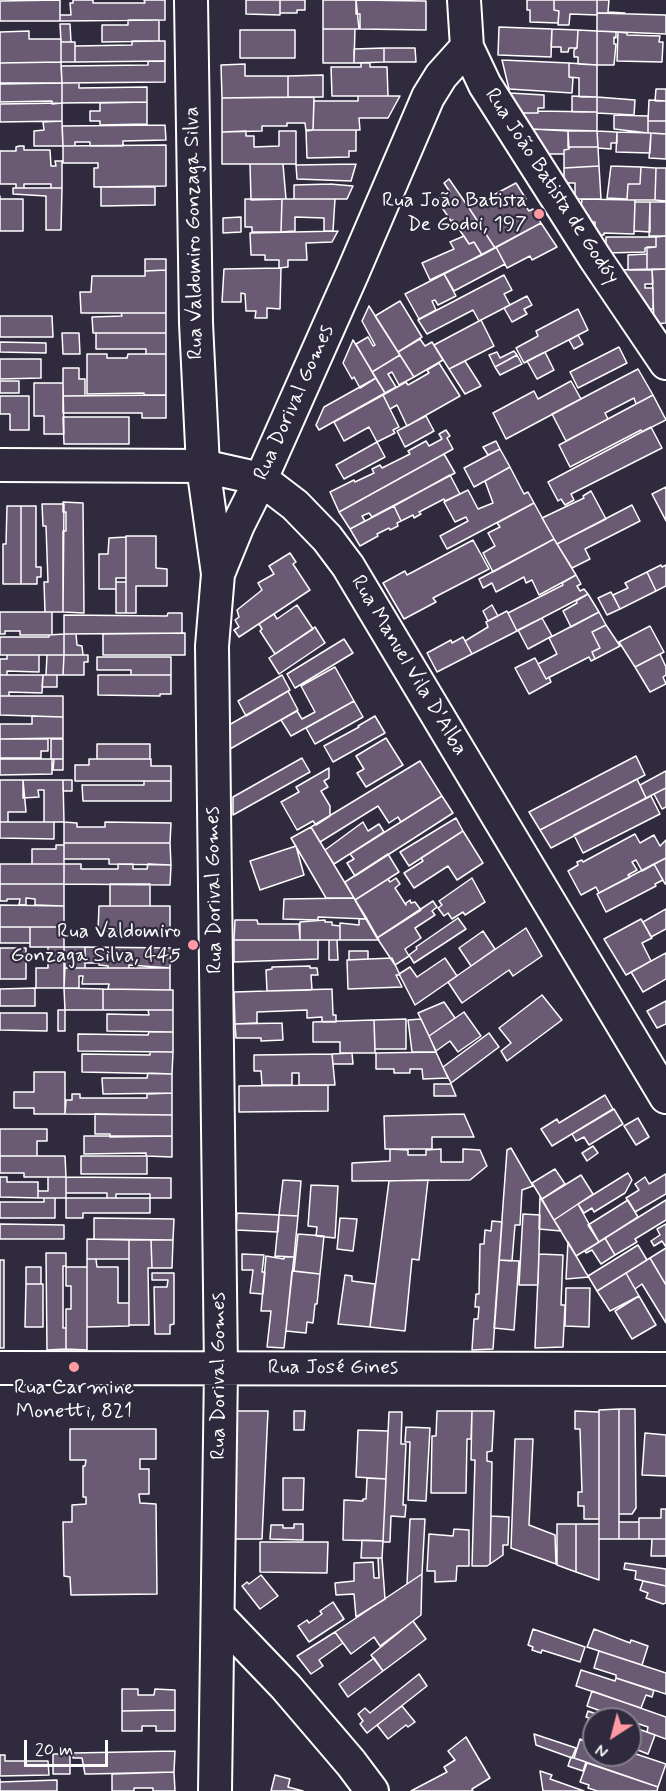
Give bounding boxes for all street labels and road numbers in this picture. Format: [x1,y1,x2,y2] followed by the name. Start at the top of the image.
[478,84,624,290] street label: Rua João Batista de Godóy
[180,106,210,360] street label: Rua Valdomiro Gonzaga Silva
[249,321,341,485] street label: Rua Dorival Gomes
[344,571,472,761] street label: Rua Manuel Vila D'Alba
[201,806,229,974] street label: Rua Dorival Gomes
[207,1292,233,1460] street label: Rua Dorival Gomes
[268,1356,398,1382] street label: Rua José Gines

